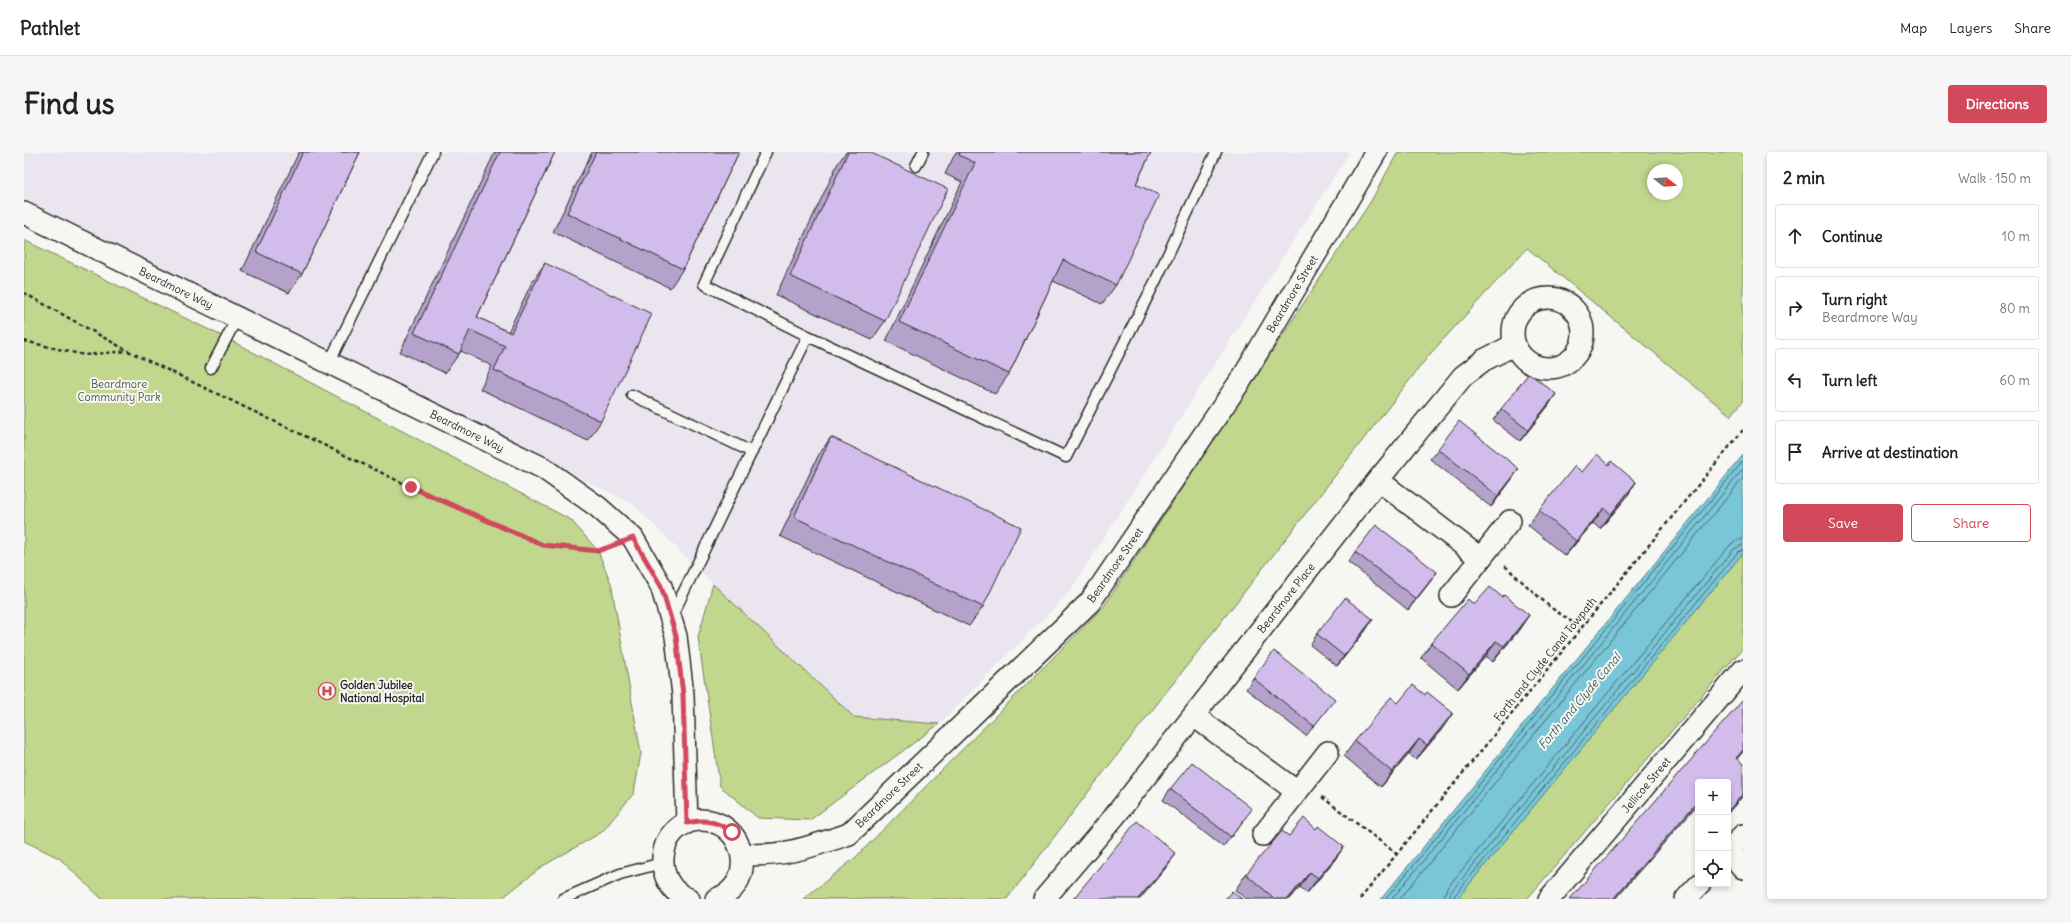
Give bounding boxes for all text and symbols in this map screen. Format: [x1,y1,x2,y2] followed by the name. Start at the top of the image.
[20,16,80,40] text: Pathlet
[1900,19,1927,37] text: Map
[1949,19,1992,37] text: Layers
[2014,19,2051,37] text: Share
[1948,85,2047,123] button: Directions
[24,86,115,122] text: Find us
[1647,164,1683,200] north arrow
[1783,167,1825,189] text: 2 min
[1958,170,2031,187] text: Walk · 150 m
[1784,225,1806,247] icon: ahead
[1822,227,1883,246] text: Continue
[2002,228,2030,245] text: 10 m
[1263,252,1321,335] street label: Beardmore Street
[137,264,215,312] street label: Beardmore Way
[1822,290,1887,309] text: Turn right
[1784,297,1806,319] icon: right
[1999,300,2030,317] text: 80 m
[1822,309,1918,326] text: Beardmore Way
[1784,369,1806,391] icon: left
[1822,371,1877,390] text: Turn left
[1999,372,2030,389] text: 60 m
[77,377,161,404] park label: Beardmore Community Park
[428,407,506,455] street label: Beardmore Way
[1784,441,1806,463] icon: arrive
[1822,443,1958,462] text: Arrive at destination
[402,478,420,496] route end
[1783,504,1903,542] button: Save
[1911,504,2031,542] button: Share
[1084,525,1146,605] street label: Beardmore Street
[1254,560,1318,636] street label: Beardmore Place
[1491,594,1599,724] street label: Forth and Clyde Canal Towpath
[1535,650,1623,752] water label: Forth and Clyde Canal
[340,678,424,706] place label: Golden Jubilee National Hospital
[317,681,337,701] hospital icon: Golden Jubilee National Hospital
[1619,754,1674,816] street label: Jellicoe Street
[852,759,926,831] street label: Beardmore Street
[1695,779,1731,887] map controls
[1695,779,1731,815] button: +
[1695,815,1731,851] button: −
[723,823,741,841] route start
[1695,851,1731,887] button: locate

